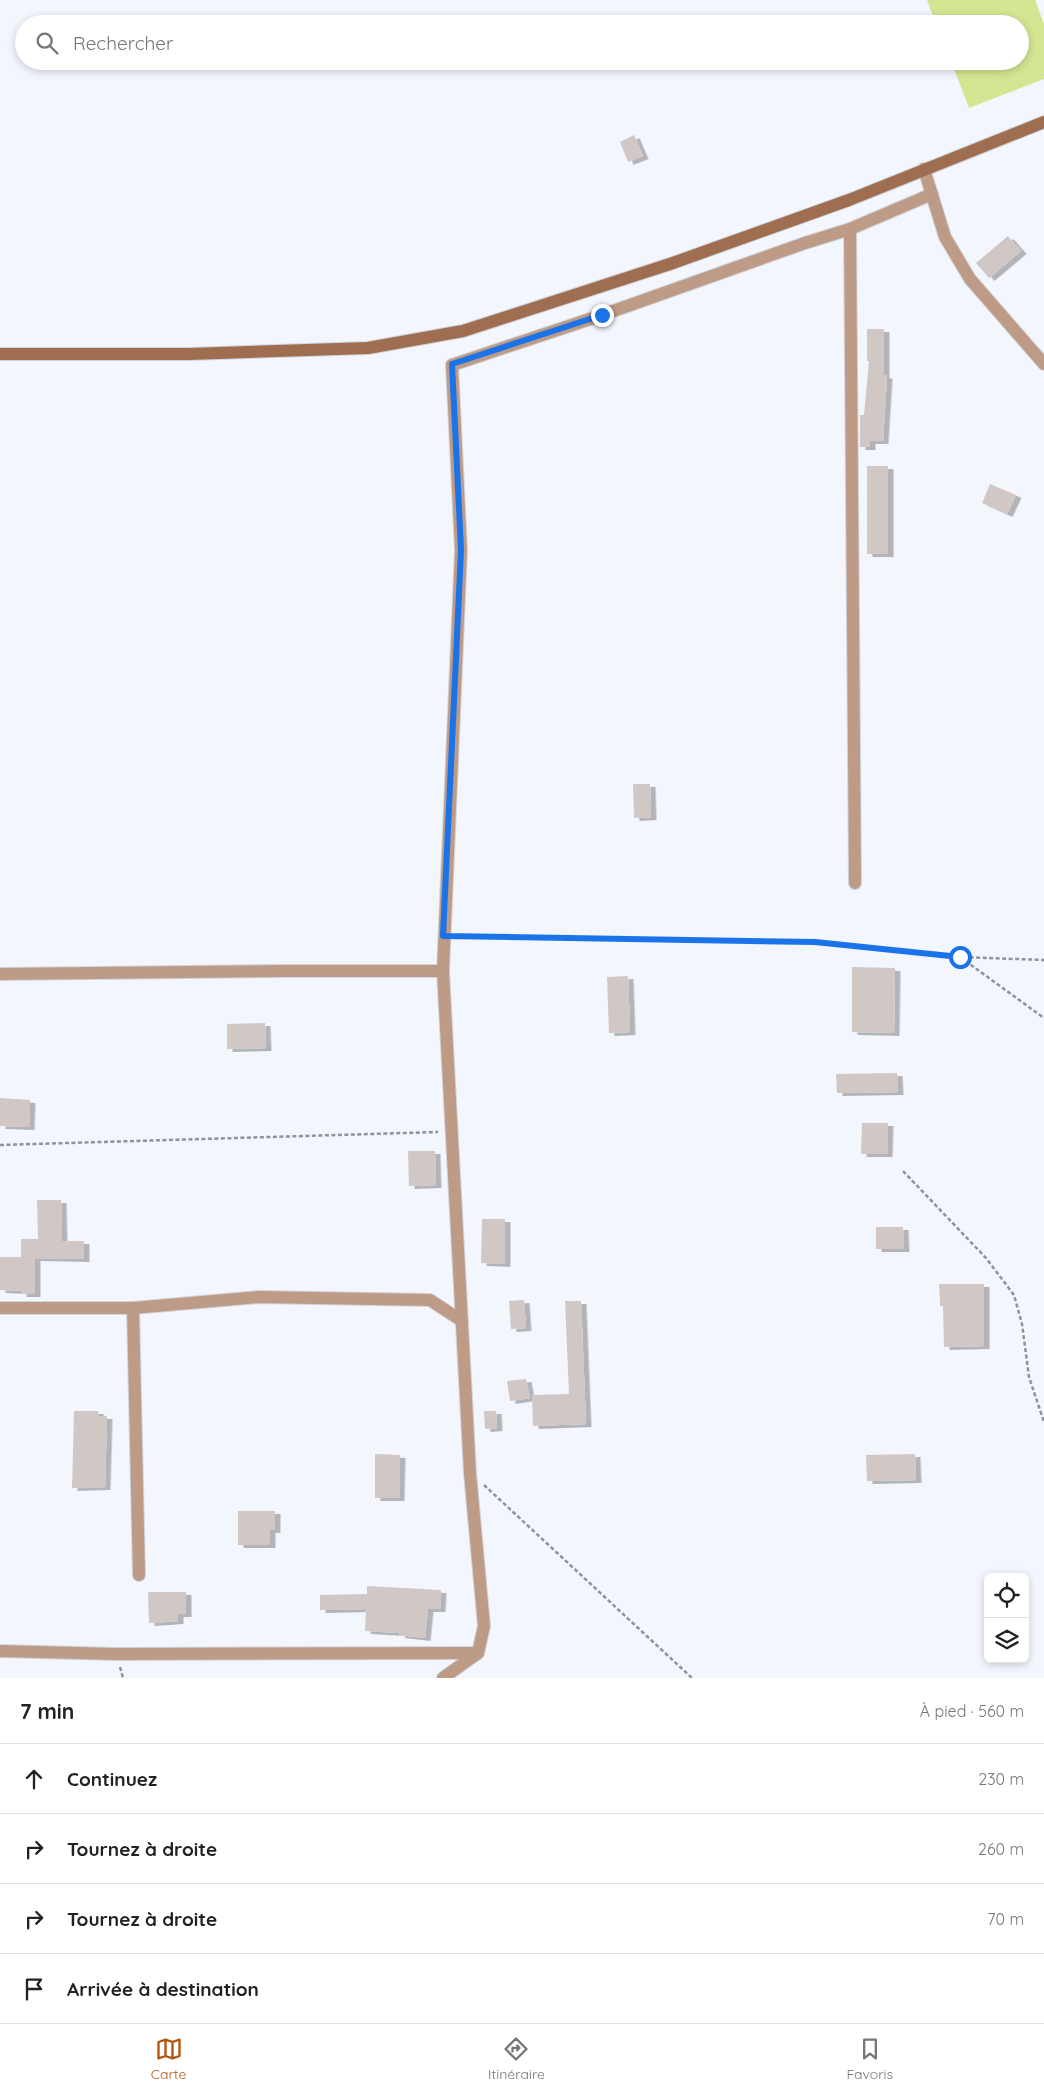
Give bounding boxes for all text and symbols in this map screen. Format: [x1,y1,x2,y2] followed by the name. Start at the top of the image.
[15,15,1029,70] search box
[33,29,61,57] icon: search
[73,31,173,55] text: Rechercher
[591,304,614,327] route end
[949,946,972,969] route start
[984,1573,1029,1663] map controls
[984,1573,1029,1618] button: locate
[984,1618,1029,1663] button: layers
[20,1698,74,1724] text: 7 min
[920,1701,1024,1721] text: À pied · 560 m
[20,1765,48,1793] icon: ahead
[67,1767,157,1791] text: Continuez
[978,1769,1024,1789] text: 230 m
[20,1835,48,1863] icon: right
[67,1837,217,1861] text: Tournez à droite
[978,1839,1024,1859] text: 260 m
[20,1905,48,1933] icon: right
[67,1907,217,1931] text: Tournez à droite
[987,1909,1024,1929] text: 70 m
[20,1975,48,2003] icon: arrive
[67,1977,259,2001] text: Arrivée à destination
[151,2035,186,2083] tab: Carte
[488,2035,545,2083] tab: Itinéraire
[846,2035,893,2083] tab: Favoris

